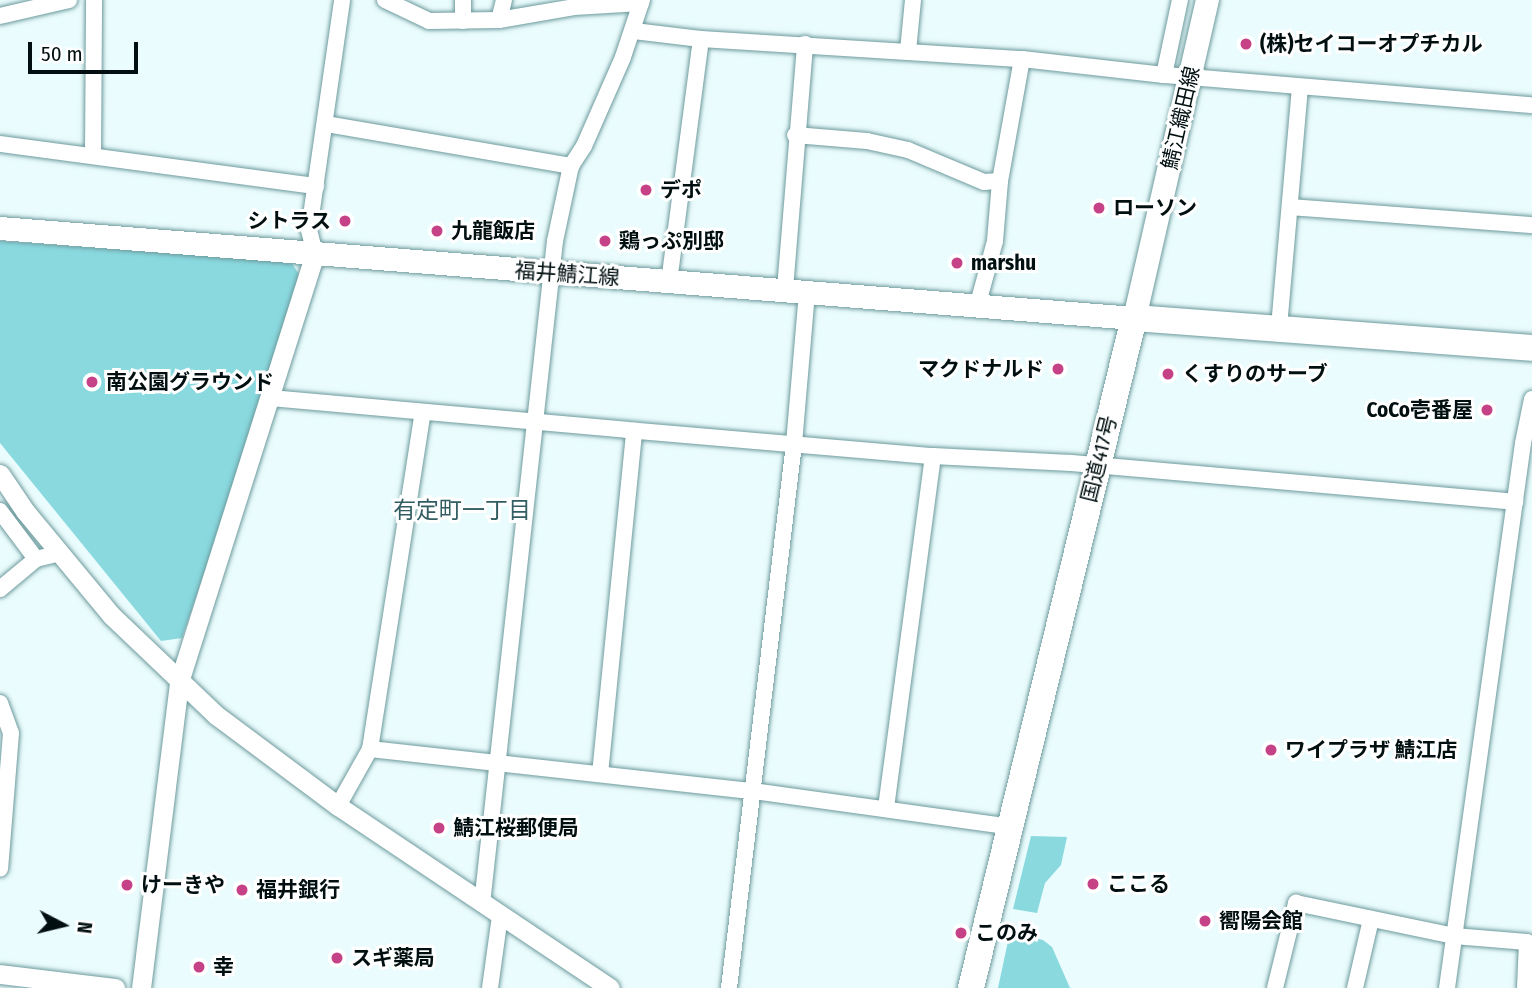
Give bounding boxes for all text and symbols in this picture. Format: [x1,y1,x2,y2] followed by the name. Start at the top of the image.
[32,28,142,72] scale bar
[1260,31,1483,57] place label: (株)セイコーオプチカル
[1238,36,1254,52] marker: (株)セイコーオプチカル
[41,41,83,67] text: 50 m
[1157,64,1205,172] street label: 鯖江織田線
[660,177,702,203] place label: デポ
[638,182,654,198] marker: デポ
[1113,195,1197,221] place label: ローソン
[1091,200,1107,216] marker: ローソン
[247,208,331,234] place label: シトラス
[337,213,353,229] marker: シトラス
[451,218,535,244] place label: 九龍飯店
[429,223,445,239] marker: 九龍飯店
[619,228,724,254] place label: 鶏っぷ別邸
[597,233,613,249] marker: 鶏っぷ別邸
[971,250,1036,276] place label: marshu
[949,255,965,271] marker: marshu
[514,258,620,290] street label: 福井鯖江線
[918,356,1044,382] place label: マクドナルド
[1050,361,1066,377] marker: マクドナルド
[1182,361,1329,387] place label: くすりのサーブ
[1160,366,1176,382] marker: くすりのサーブ
[106,369,274,395] place label: 南公園グラウンド
[84,374,100,390] marker: 南公園グラウンド
[1366,397,1473,423] place label: CoCo壱番屋
[1479,402,1495,418] marker: CoCo壱番屋
[1076,413,1122,505] street label: 国道417号
[393,496,531,524] district label: 有定町一丁目
[1285,737,1457,763] place label: ワイプラザ 鯖江店
[1263,742,1279,758] marker: ワイプラザ 鯖江店
[453,815,579,841] place label: 鯖江桜郵便局
[431,820,447,836] marker: 鯖江桜郵便局
[1107,871,1170,897] place label: ここる
[141,872,225,898] place label: けーきや
[1085,876,1101,892] marker: ここる
[119,877,135,893] marker: けーきや
[256,877,340,903] place label: 福井銀行
[234,882,250,898] marker: 福井銀行
[28,890,98,960] north arrow
[1219,908,1303,934] place label: 嚮陽会館
[1197,913,1213,929] marker: 嚮陽会館
[975,920,1038,946] place label: このみ
[72,921,96,935] text: N
[953,925,969,941] marker: このみ
[351,945,435,971] place label: スギ薬局
[329,950,345,966] marker: スギ薬局
[213,954,234,980] place label: 幸
[191,959,207,975] marker: 幸

